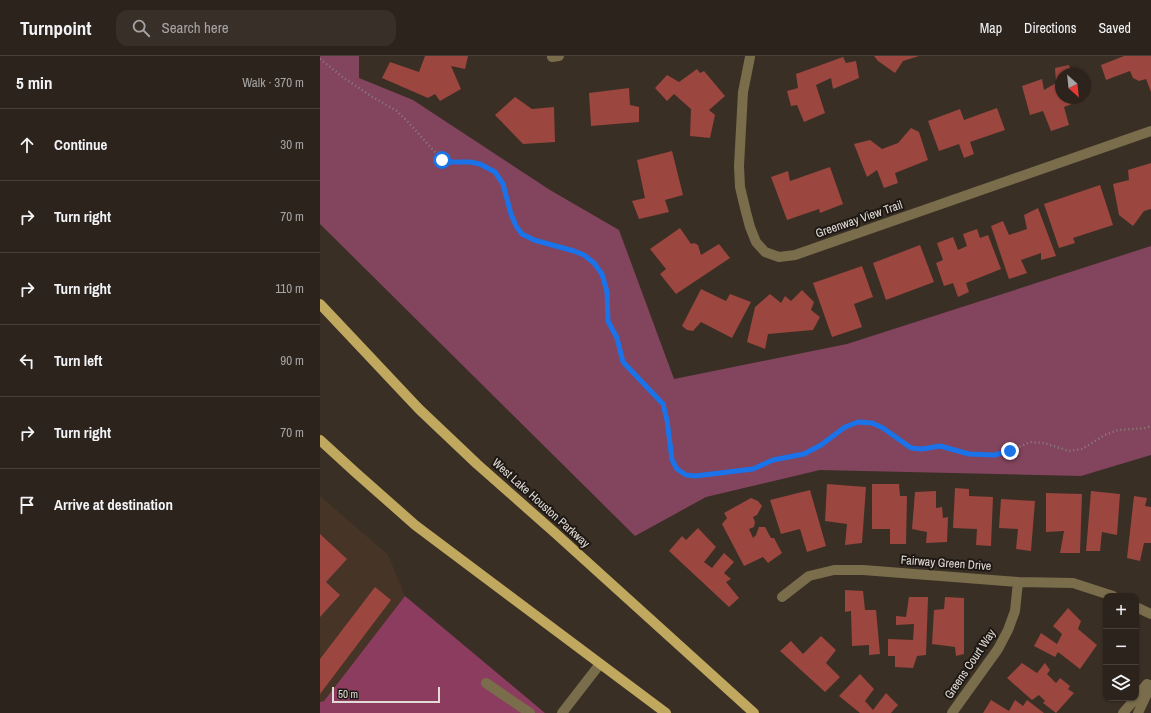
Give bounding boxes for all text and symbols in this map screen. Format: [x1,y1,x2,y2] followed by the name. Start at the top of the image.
[116,10,396,46] search box
[20,15,92,41] text: Turnpoint
[130,17,152,39] icon: search
[162,17,229,38] text: Search here
[980,19,1002,37] text: Map
[1024,19,1076,37] text: Directions
[1098,19,1131,37] text: Saved
[1055,68,1091,104] north arrow
[16,71,52,94] text: 5 min
[242,74,304,91] text: Walk · 370 m
[16,134,38,156] icon: ahead
[54,134,107,155] text: Continue
[280,136,304,153] text: 30 m
[433,151,451,169] route start
[813,197,905,241] street label: Greenway View Trail
[16,206,38,228] icon: right
[54,206,111,227] text: Turn right
[280,208,304,225] text: 70 m
[16,278,38,300] icon: right
[54,278,111,299] text: Turn right
[275,280,304,297] text: 110 m
[16,350,38,372] icon: left
[54,350,102,371] text: Turn left
[280,352,304,369] text: 90 m
[16,422,38,444] icon: right
[54,422,111,443] text: Turn right
[280,424,304,441] text: 70 m
[1001,442,1019,460] route end
[489,455,593,551] street label: West Lake Houston Parkway
[16,494,38,516] icon: arrive
[54,494,173,515] text: Arrive at destination
[900,552,992,574] street label: Fairway Green Drive
[1103,593,1139,701] map controls
[1103,593,1139,629] button: +
[941,626,999,702] street label: Greens Court Way
[1103,629,1139,665] button: −
[1103,665,1139,701] button: layers
[332,685,440,704] scale bar
[338,687,358,701] text: 50 m

